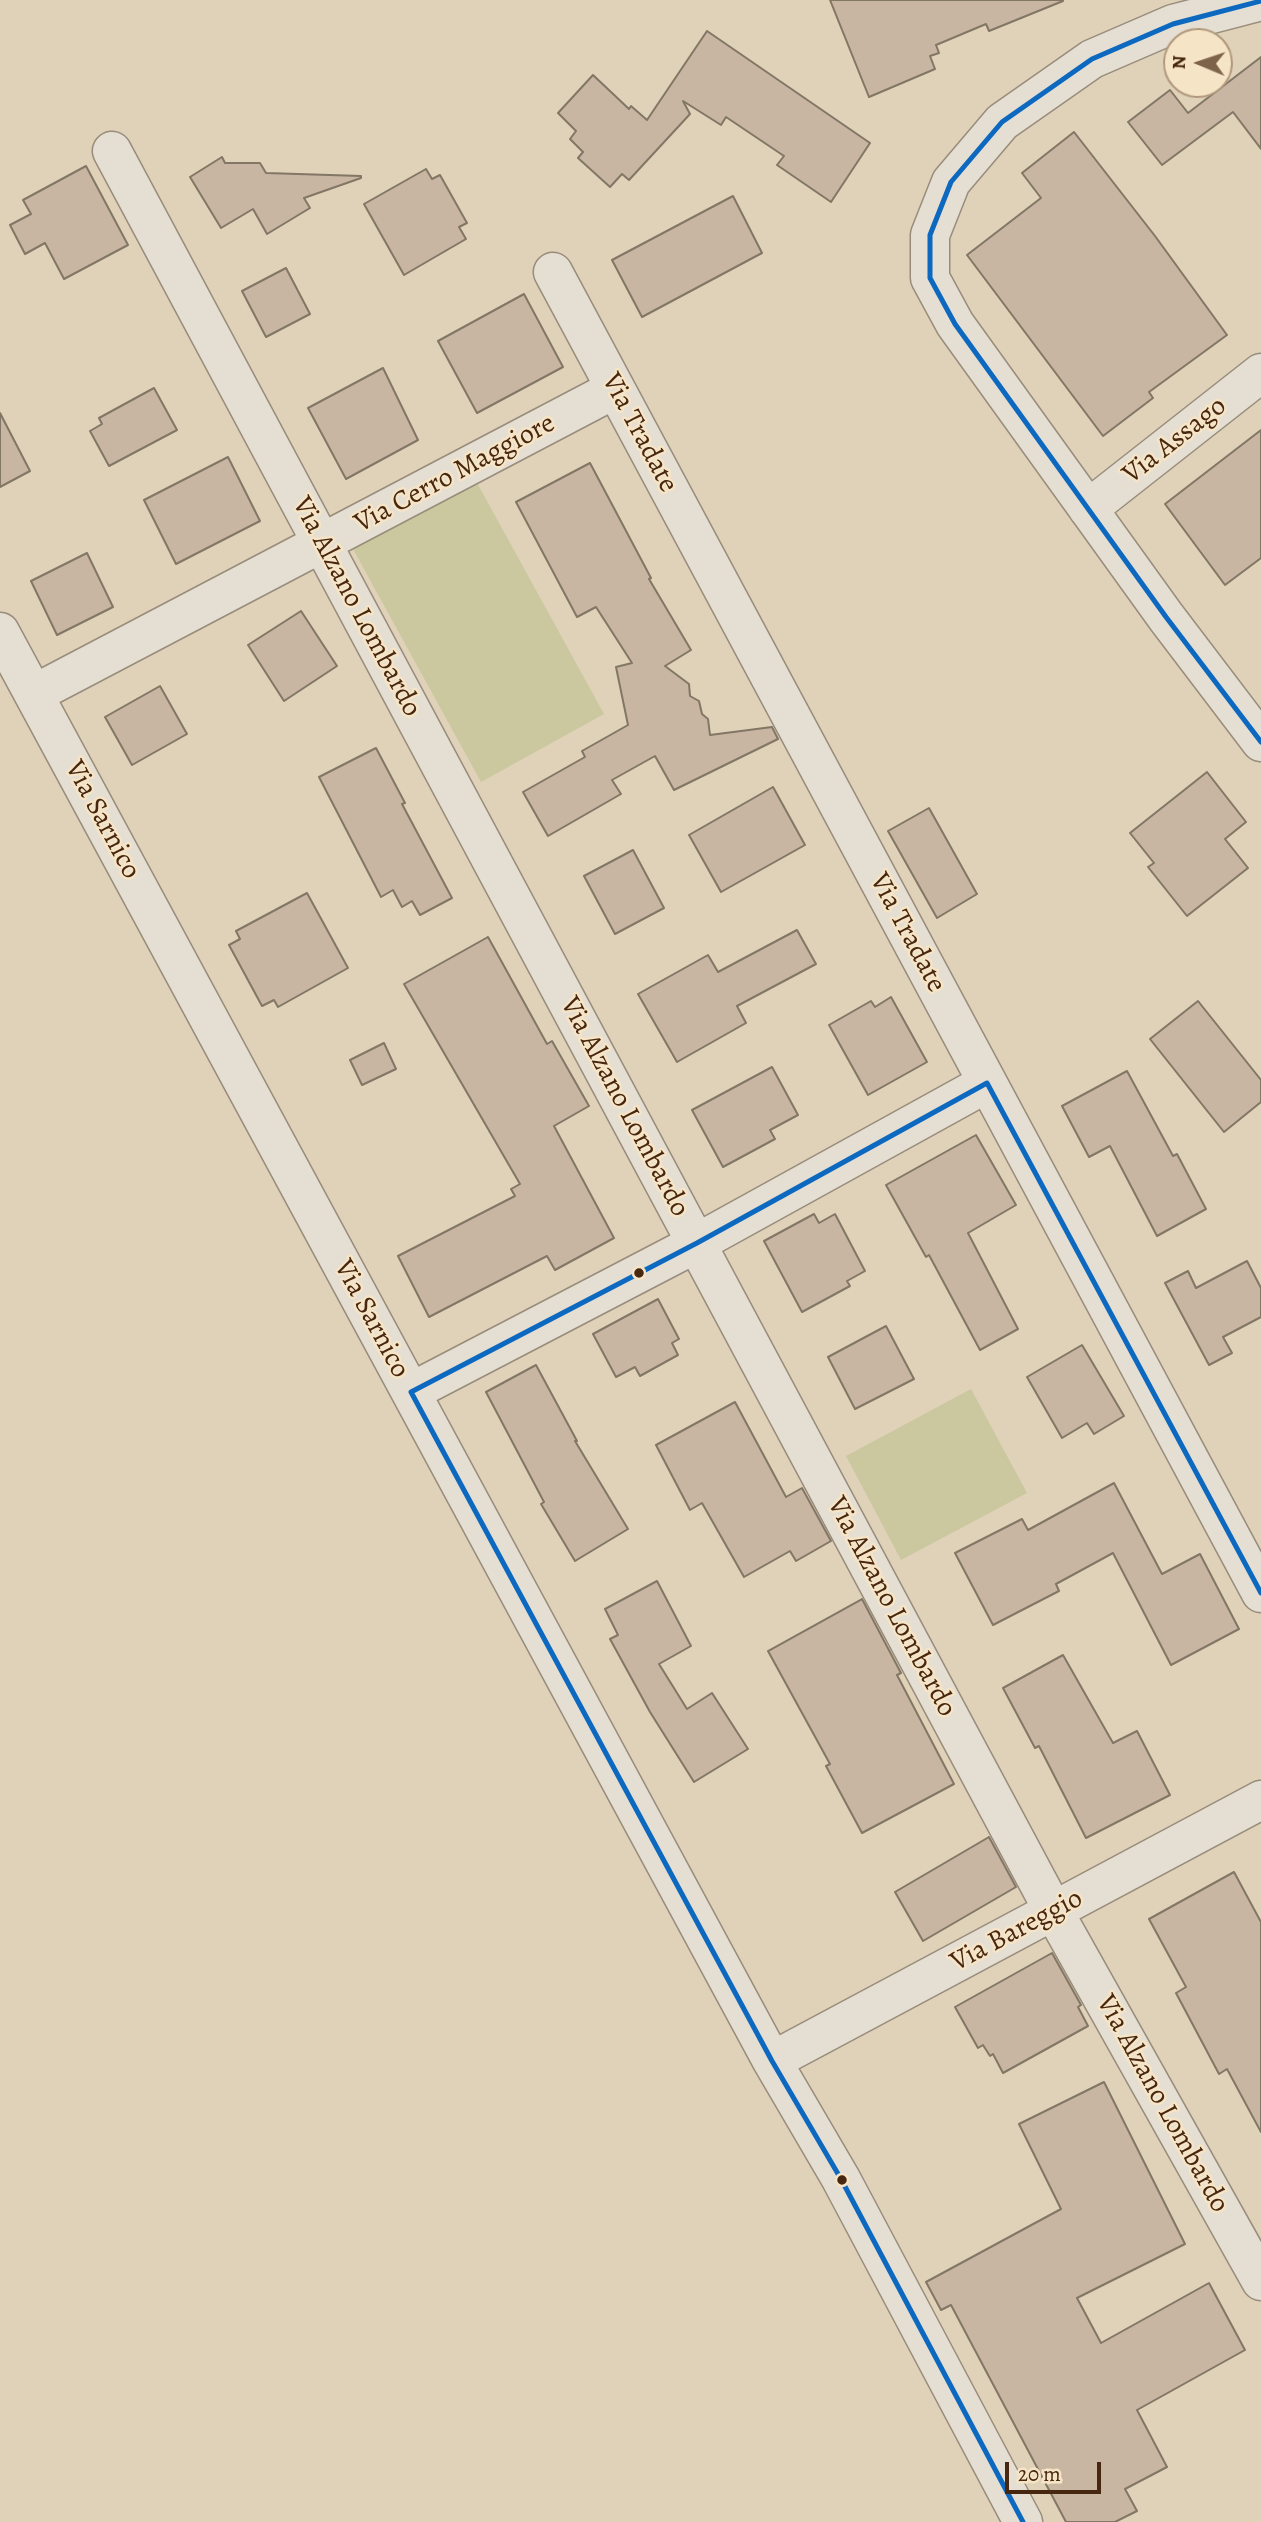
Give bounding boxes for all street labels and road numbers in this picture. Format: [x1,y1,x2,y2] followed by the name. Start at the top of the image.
[594,368,684,498] street label: Via Tradate
[1116,390,1234,492] street label: Via Assago
[349,407,561,541] street label: Via Cerro Maggiore
[284,491,428,723] street label: Via Alzano Lombardo
[57,755,147,885] street label: Via Sarnico
[862,868,952,998] street label: Via Tradate
[552,991,696,1223] street label: Via Alzano Lombardo
[326,1254,416,1384] street label: Via Sarnico
[819,1491,963,1723] street label: Via Alzano Lombardo
[945,1882,1089,1980] street label: Via Bareggio
[1088,1989,1236,2219] street label: Via Alzano Lombardo

